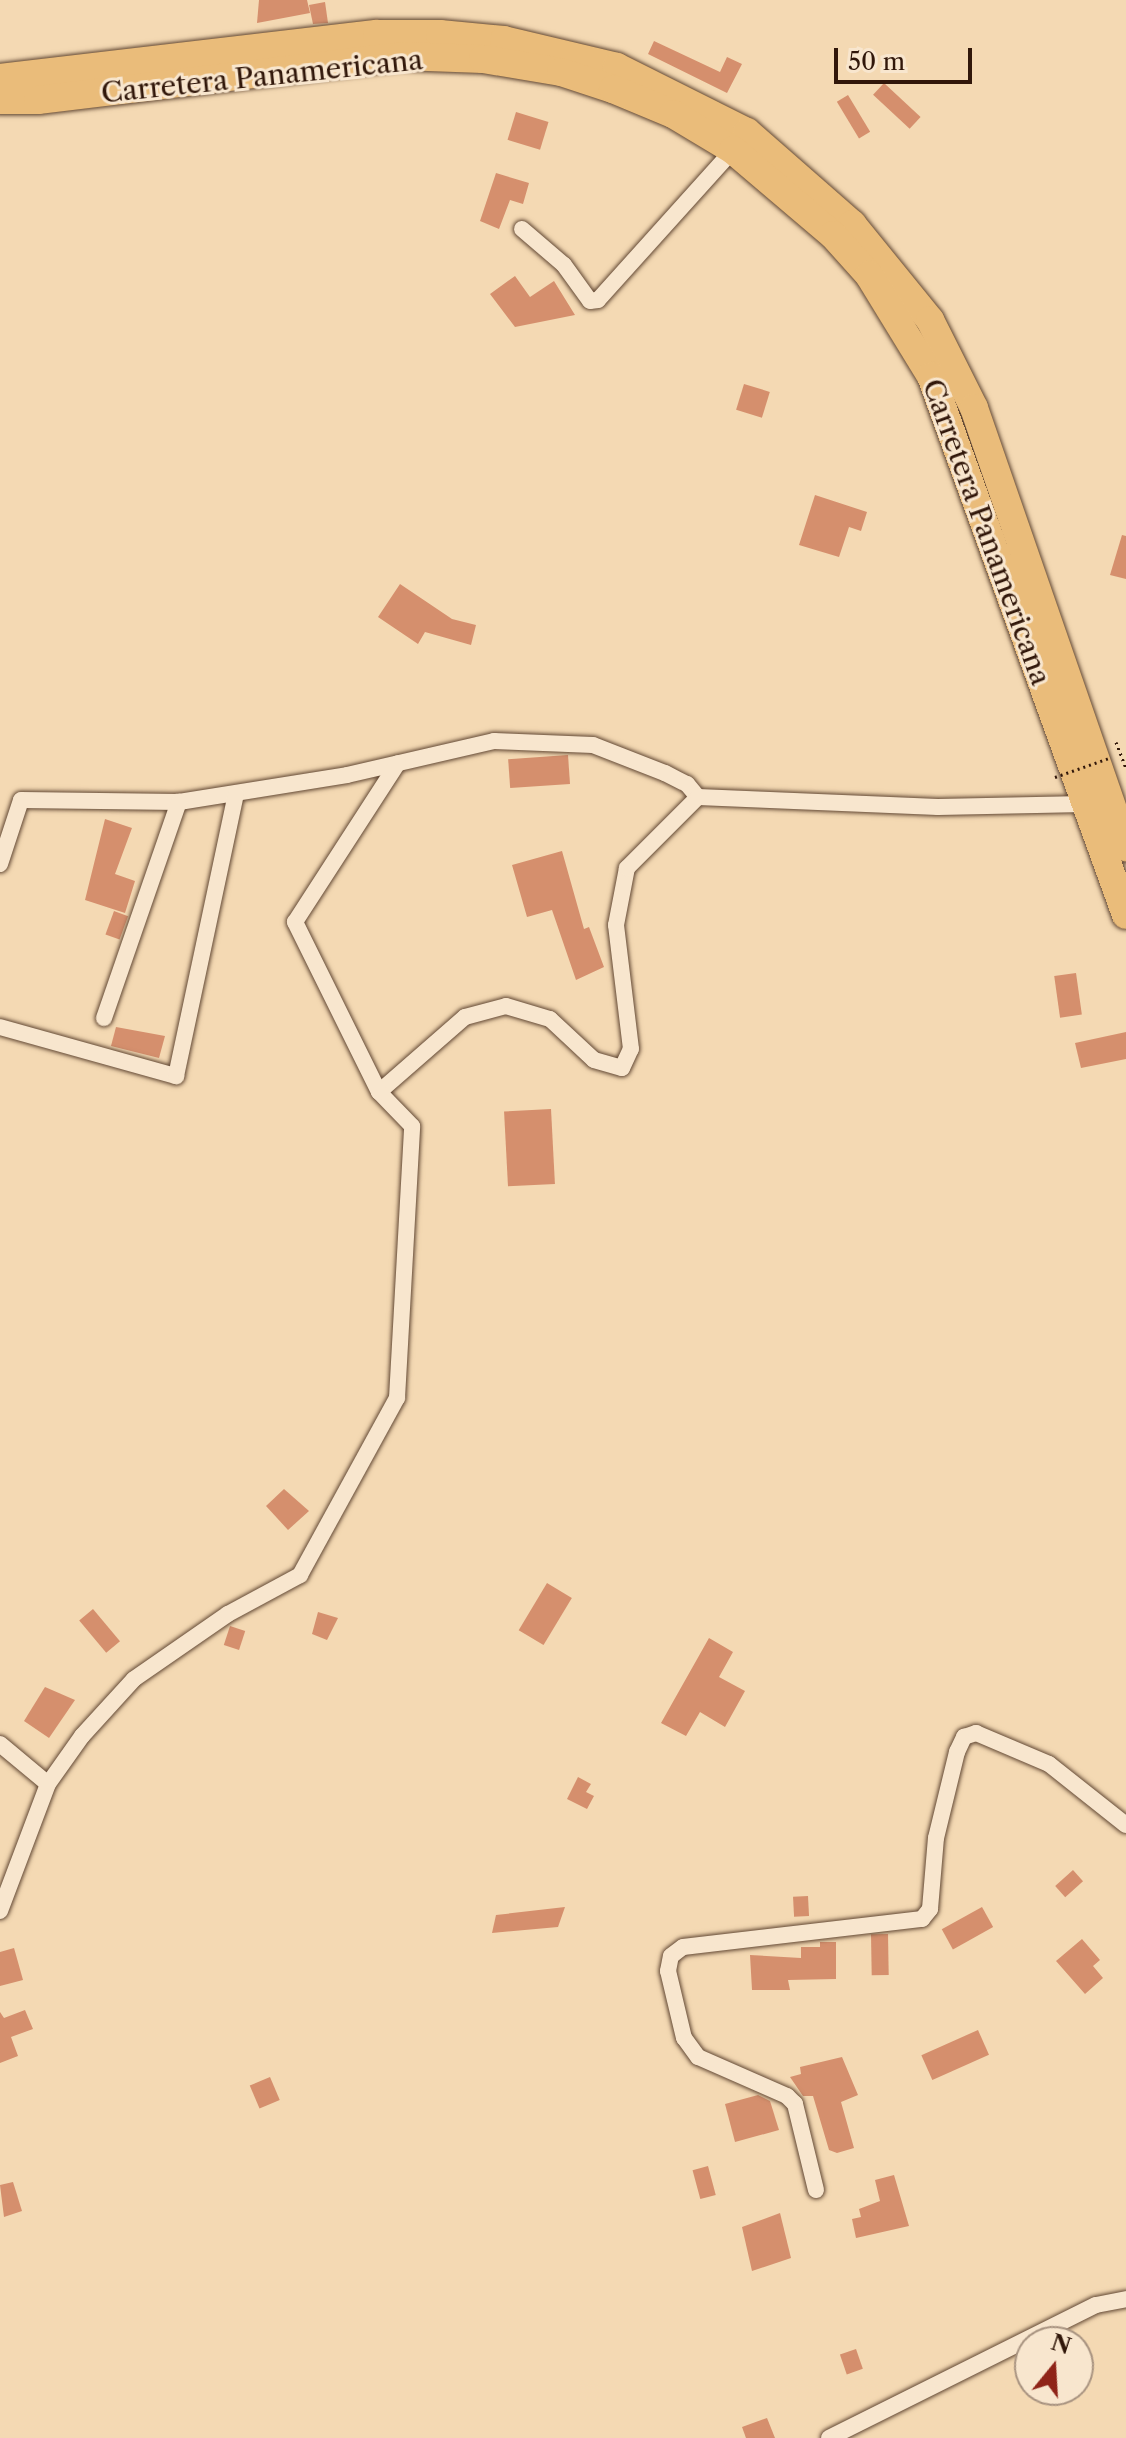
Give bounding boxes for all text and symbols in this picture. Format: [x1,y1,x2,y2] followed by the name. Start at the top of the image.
[838,32,976,82] scale bar
[99,42,425,110] street label: Carretera Panamericana
[848,47,905,76] text: 50 m
[916,374,1058,690] street label: Carretera Panamericana
[1014,2326,1094,2406] north arrow
[1048,2329,1074,2360] text: N

